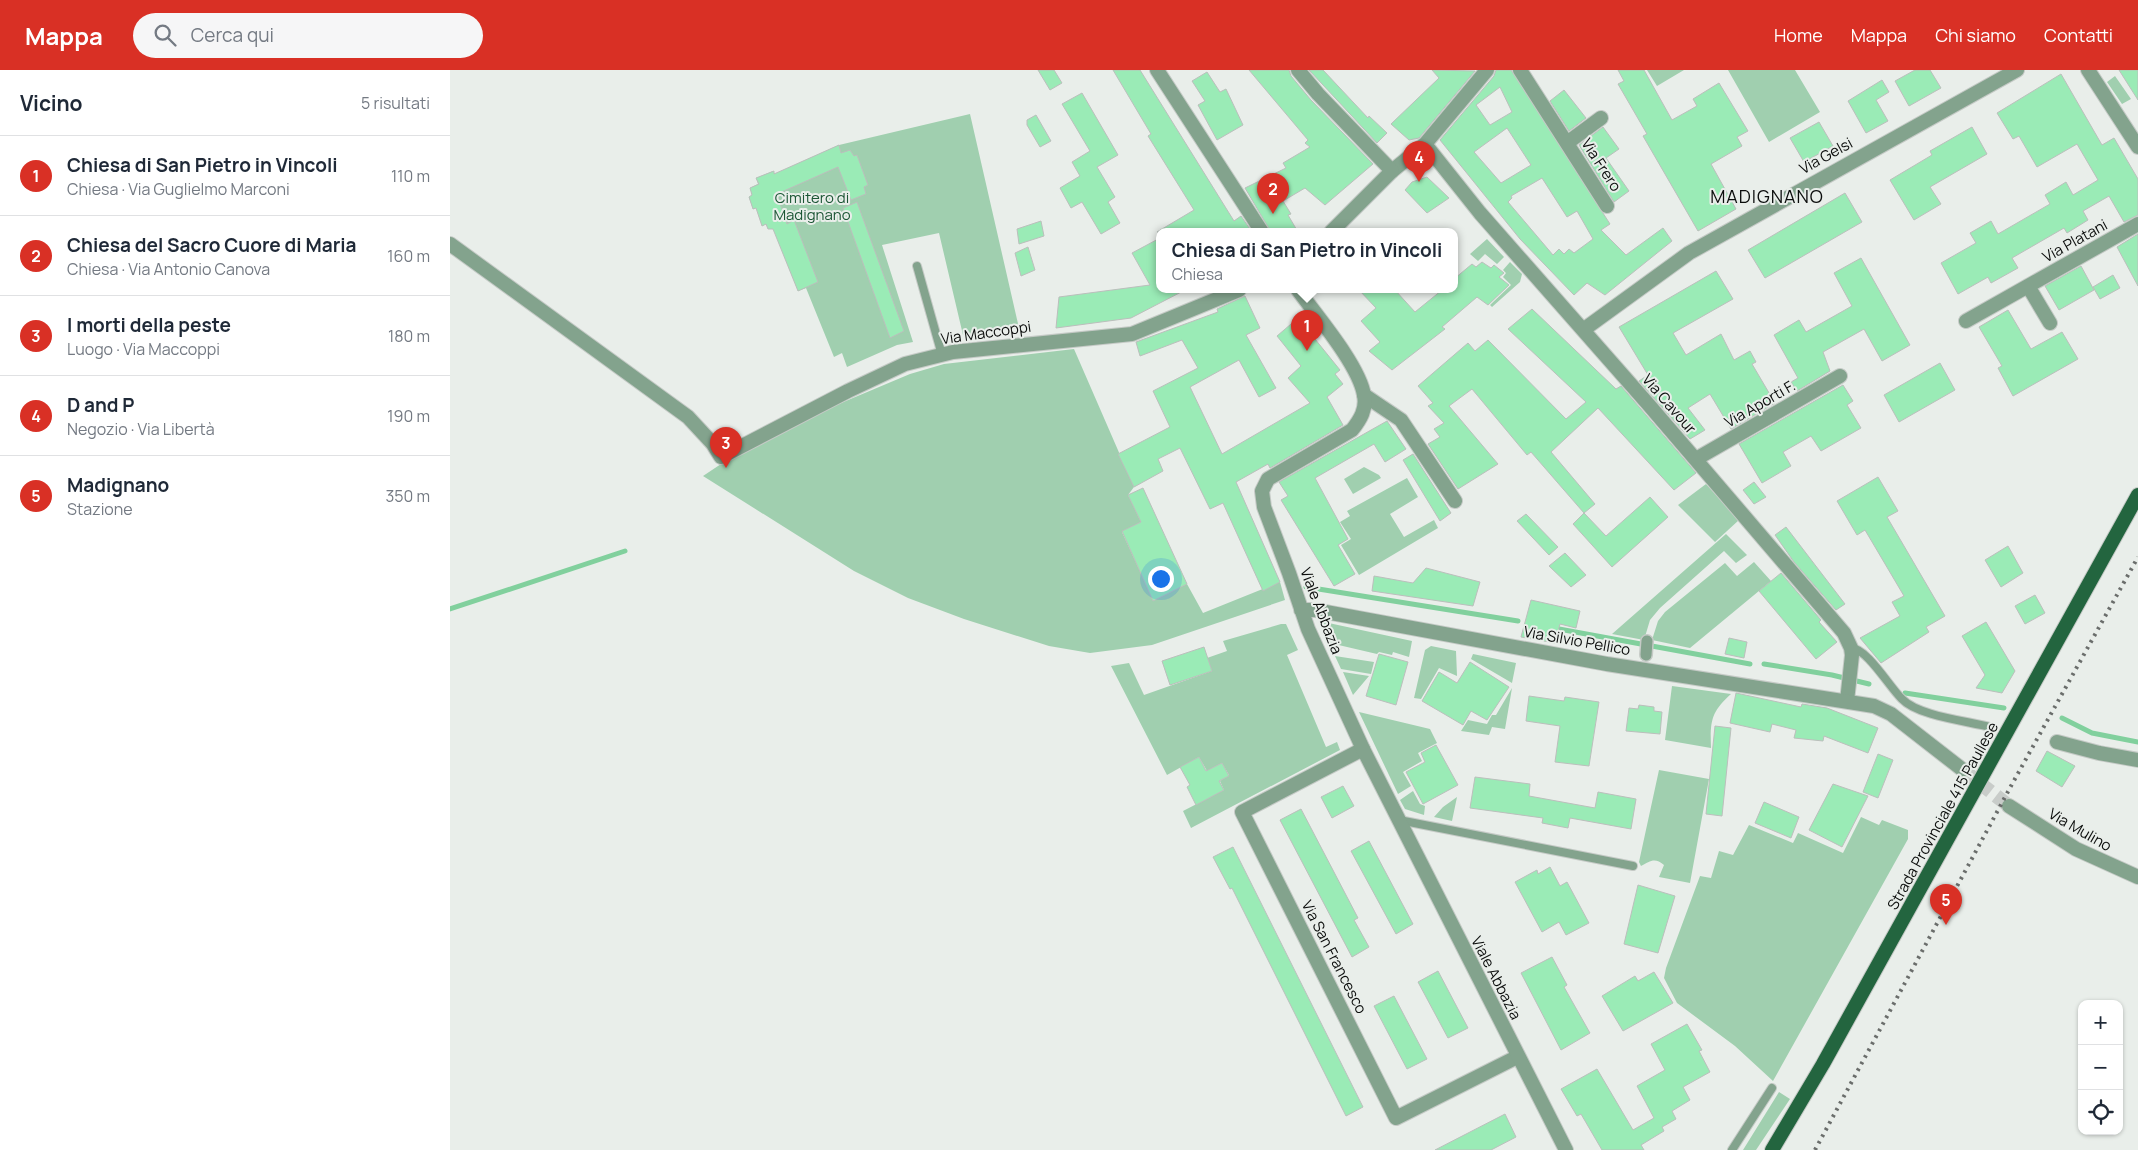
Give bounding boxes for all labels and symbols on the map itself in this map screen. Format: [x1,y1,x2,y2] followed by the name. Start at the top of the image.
[1795,132,1856,179] street label: Via Gelsi
[1576,134,1626,195] street label: Via Frero
[1403,141,1435,182] pin: 4
[1257,173,1289,214] pin: 2
[1710,184,1824,208] district label: MADIGNANO
[773,187,851,225] park label: Cimitero di Madignano
[2039,214,2111,267] street label: Via Platani
[1291,310,1323,351] pin: 1
[939,316,1032,349] street label: Via Maccoppi
[1638,369,1702,438] street label: Via Cavour
[1721,375,1799,432] street label: Via Aporti F.
[710,427,742,468] pin: 3
[1295,564,1348,657] street label: Viale Abbazia
[1148,566,1174,592] your location
[1522,621,1632,660] street label: Via Silvio Pellico
[1884,719,2002,913] street label: Strada Provinciale 415 Paullese
[2045,803,2116,856] street label: Via Mulino
[1930,884,1962,925] pin: 5
[1297,896,1372,1017] street label: Via San Francesco
[1466,932,1527,1023] street label: Viale Abbazia

